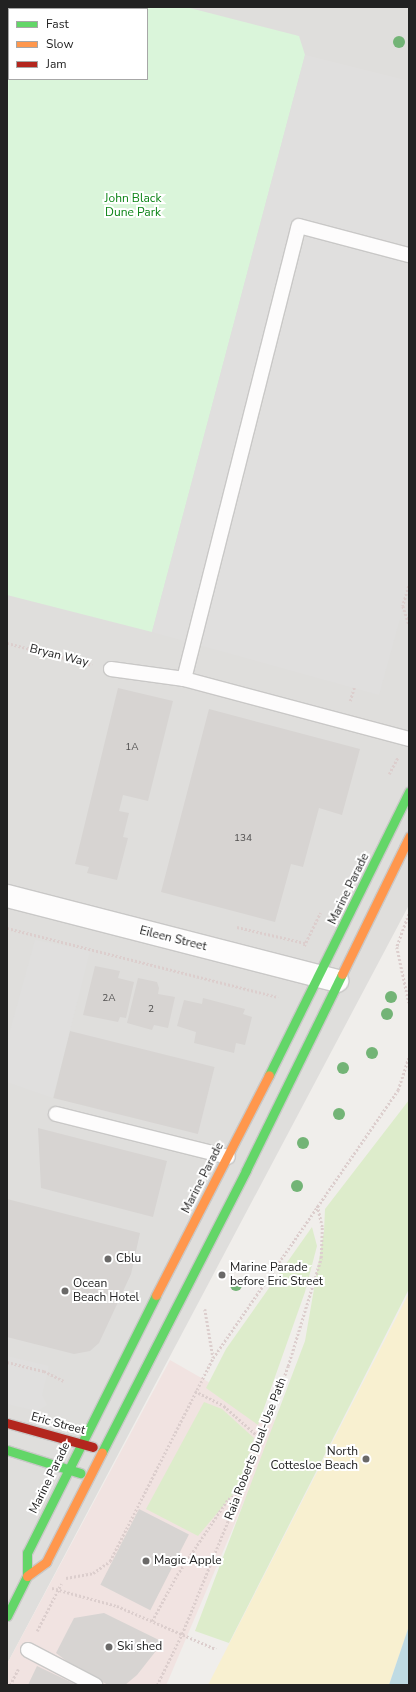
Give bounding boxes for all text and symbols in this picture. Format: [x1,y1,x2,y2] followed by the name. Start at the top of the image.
[8,8,148,80] legend
[46,16,69,32] text: Fast
[46,36,74,52] text: Slow
[46,56,67,72] text: Jam
[105,192,161,220] park label: John Black Dune Park
[28,642,90,670] street label: Bryan Way
[125,742,139,754] house number: 1A
[234,833,252,845] house number: 134
[326,851,372,927] street label: Marine Parade
[138,924,208,954] street label: Eileen Street
[102,993,116,1005] house number: 2A
[148,1004,154,1016] house number: 2
[179,1140,227,1216] street label: Marine Parade
[116,1252,141,1266] place label: Cblu
[103,1254,113,1264] marker: Cblu
[230,1261,323,1289] place label: Marine Parade before Eric Street
[217,1270,227,1280] marker: Marine Parade before Eric Street
[73,1277,139,1305] place label: Ocean Beach Hotel
[60,1286,70,1296] marker: Ocean Beach Hotel
[222,1376,290,1522] street label: Raia Roberts Dual-Use Path
[29,1410,87,1438] street label: Eric Street
[27,1440,73,1516] street label: Marine Parade
[271,1445,358,1473] place label: North Cottesloe Beach
[361,1454,371,1464] marker: North Cottesloe Beach
[154,1554,222,1568] place label: Magic Apple
[141,1556,151,1566] marker: Magic Apple
[117,1640,162,1654] place label: Ski shed
[104,1642,114,1652] marker: Ski shed

